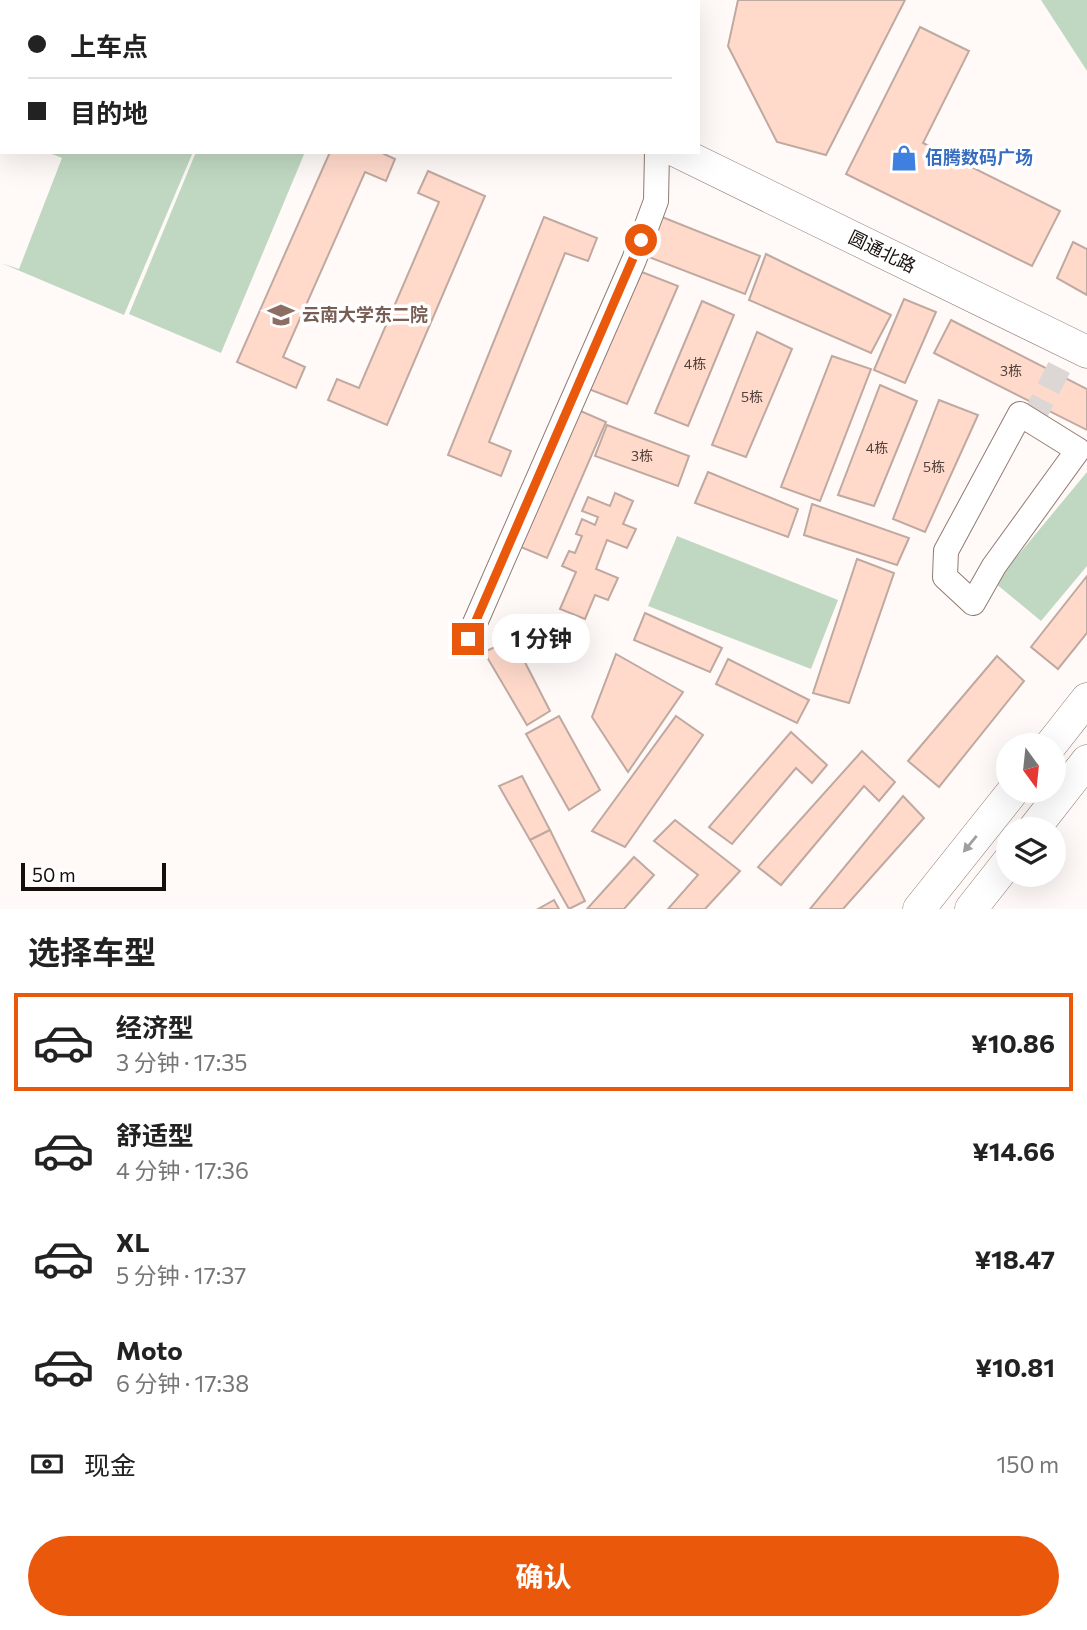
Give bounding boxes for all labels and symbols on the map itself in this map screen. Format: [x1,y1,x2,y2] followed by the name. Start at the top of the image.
[889,143,919,173] shop icon: 佰腾数码广场
[925,146,1033,168] place label: 佰腾数码广场
[625,224,657,256] route start
[845,225,920,277] street label: 圆通北路
[266,300,296,330] school or university icon: 云南大学东二院
[302,303,428,325] place label: 云南大学东二院
[684,355,706,372] house number: 4栋
[1000,362,1022,379] house number: 3栋
[741,388,763,405] house number: 5栋
[866,439,888,456] house number: 4栋
[631,447,653,464] house number: 3栋
[923,458,945,475] house number: 5栋
[492,614,590,664] callout: 1 分钟
[452,623,484,655] route end
[996,733,1066,803] north arrow
[963,835,978,853] one-way arrow
[21,860,166,892] scale bar

